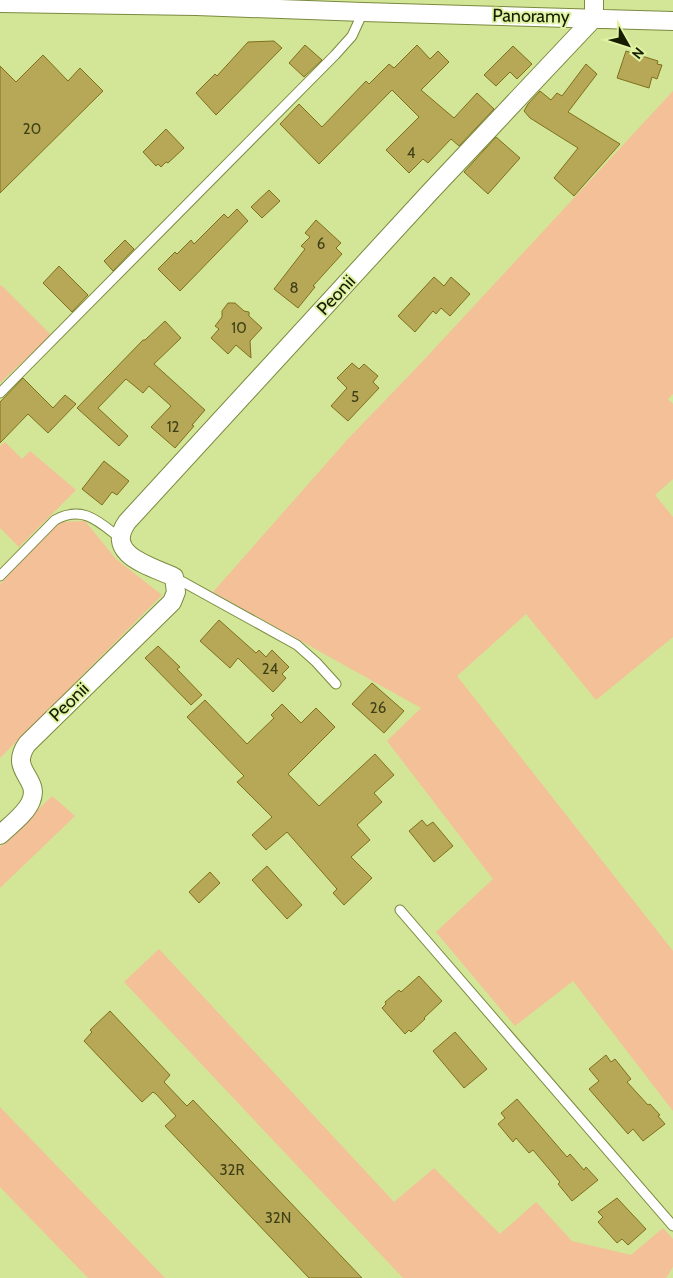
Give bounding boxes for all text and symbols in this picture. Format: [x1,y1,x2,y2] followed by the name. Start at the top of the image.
[492,4,570,28] street label: Panoramy
[603,20,653,70] north arrow
[628,44,648,63] text: N
[23,120,41,138] house number: 20
[407,144,416,162] house number: 4
[317,235,325,253] house number: 6
[312,270,360,320] street label: Peonii
[289,279,299,297] house number: 8
[231,319,247,337] house number: 10
[351,388,359,406] house number: 5
[167,418,180,436] house number: 12
[262,660,279,678] house number: 24
[44,678,94,726] street label: Peonii
[370,699,386,717] house number: 26
[219,1161,245,1179] house number: 32R
[265,1209,291,1227] house number: 32N

